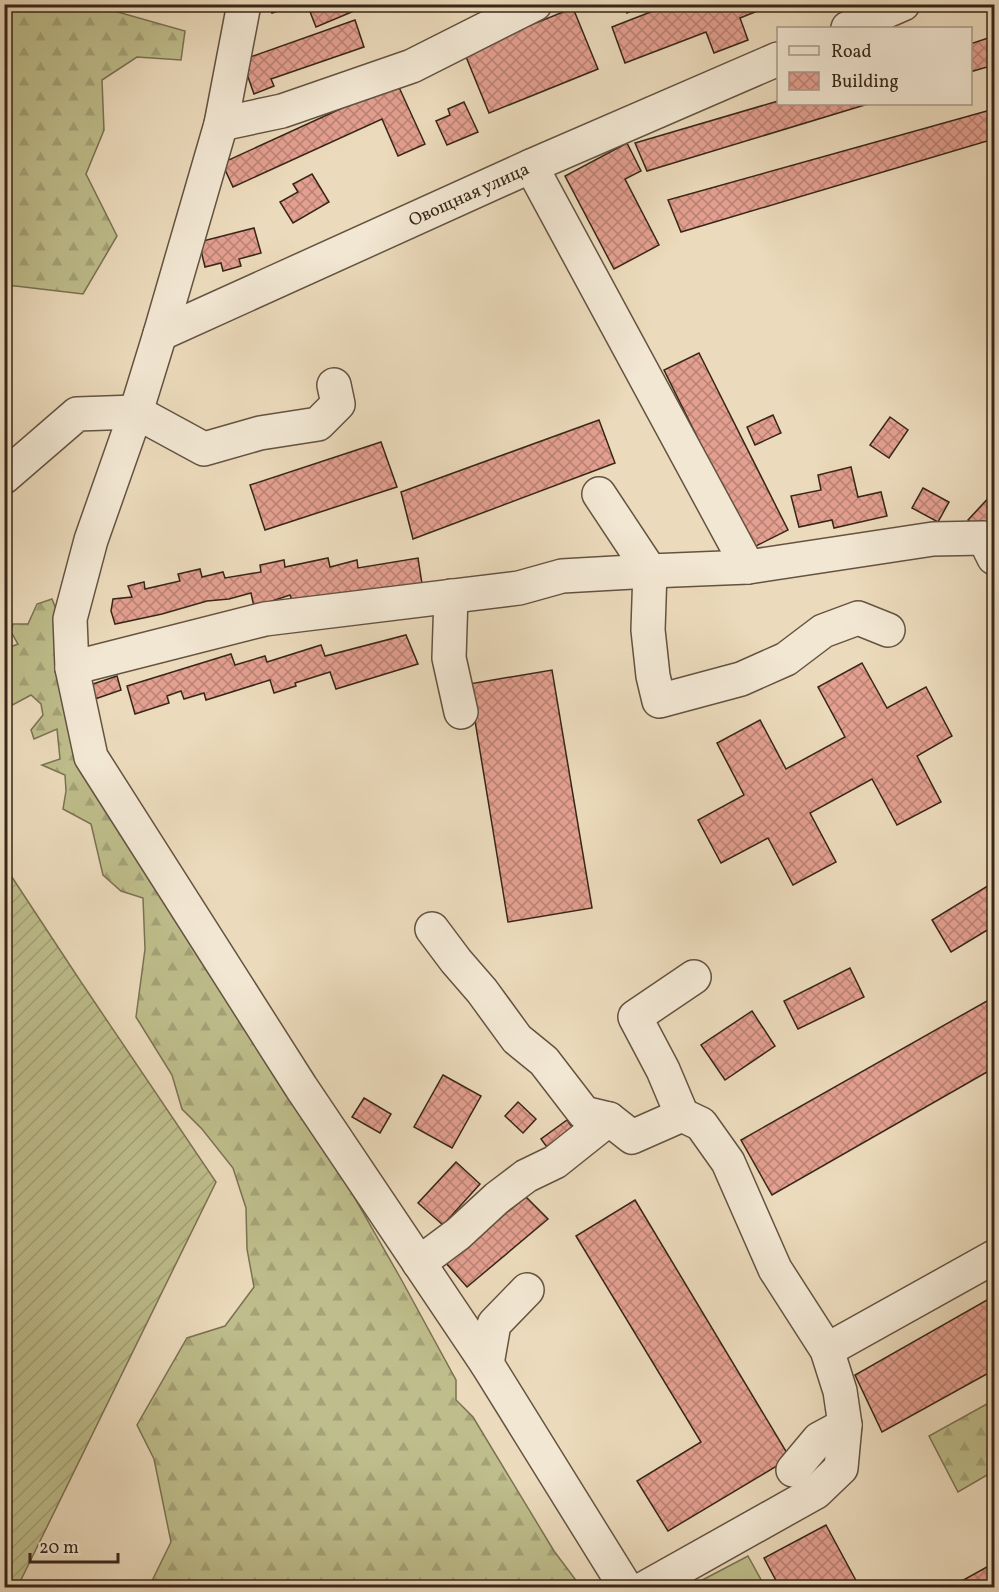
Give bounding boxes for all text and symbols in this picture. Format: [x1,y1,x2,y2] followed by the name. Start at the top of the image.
[777,27,972,105] legend
[831,40,872,65] text: Road
[831,70,899,95] text: Building
[405,157,534,234] street label: Овощная улица
[30,1526,118,1564] scale bar
[39,1536,79,1561] text: 20 m

